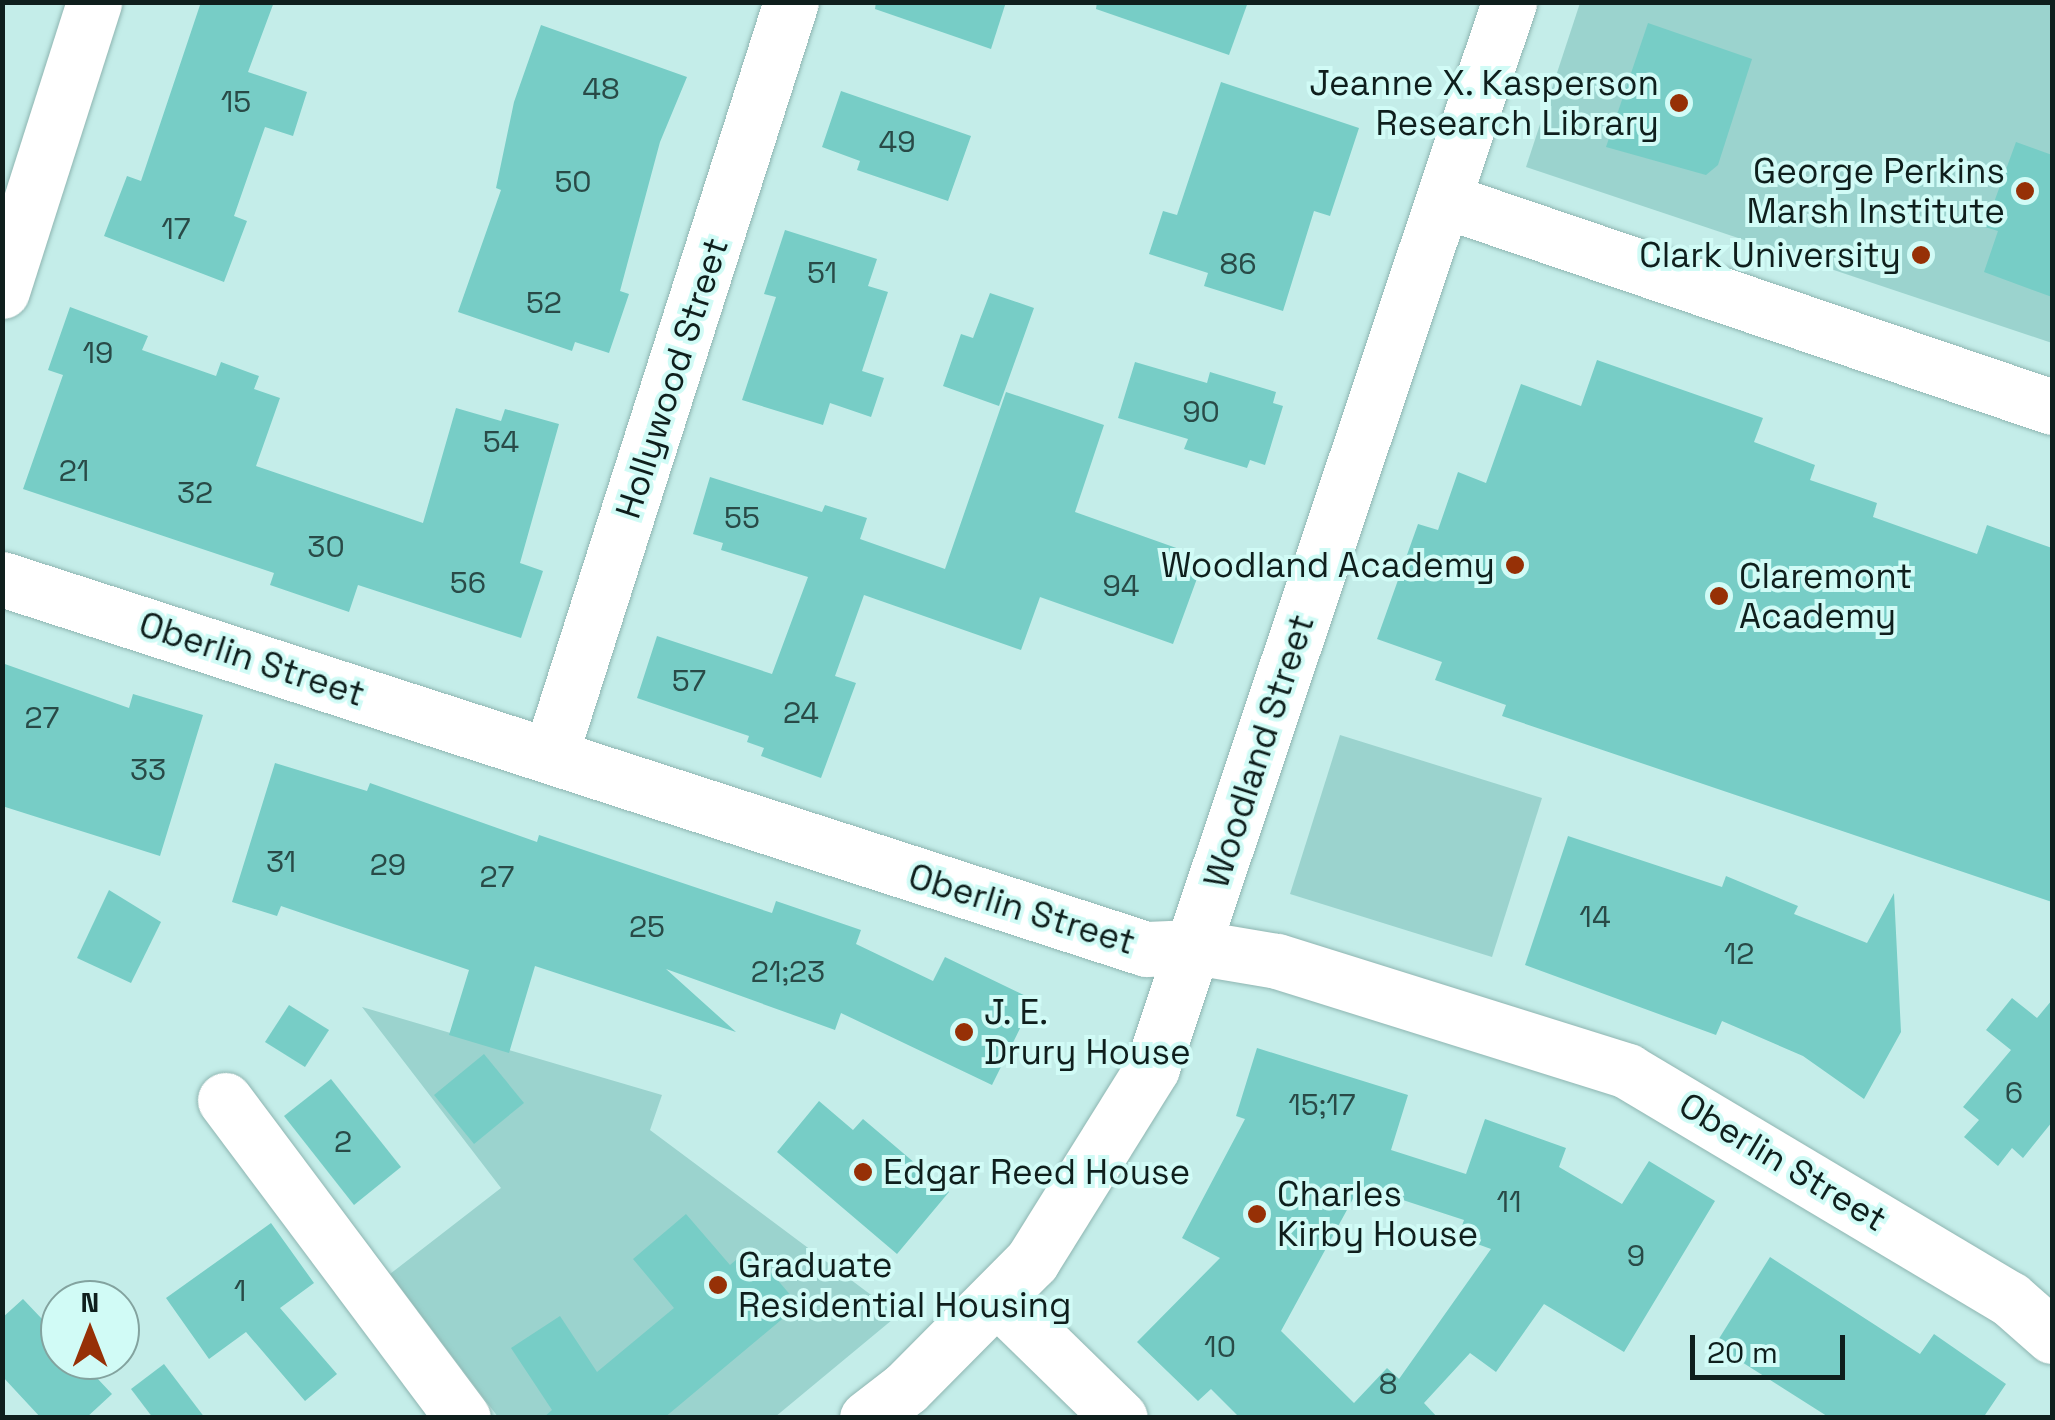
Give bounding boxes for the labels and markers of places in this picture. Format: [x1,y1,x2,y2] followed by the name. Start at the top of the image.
[1308,62,1659,144] place label: Jeanne X. Kasperson Research Library
[1668,92,1690,114] marker: Jeanne X. Kasperson Research Library
[1746,150,2005,232] place label: George Perkins Marsh Institute
[2014,180,2036,202] marker: George Perkins Marsh Institute
[1639,234,1901,276] place label: Clark University
[1910,244,1932,266] marker: Clark University
[1160,544,1495,586] place label: Woodland Academy
[1504,554,1526,576] marker: Woodland Academy
[1739,555,1912,637] place label: Claremont Academy
[1708,585,1730,607] marker: Claremont Academy
[984,991,1191,1073] place label: J. E. Drury House
[953,1021,975,1043] marker: J. E. Drury House
[883,1151,1190,1193] place label: Edgar Reed House
[852,1161,874,1183] marker: Edgar Reed House
[1277,1173,1478,1255] place label: Charles Kirby House
[1246,1203,1268,1225] marker: Charles Kirby House
[738,1244,1071,1326] place label: Graduate Residential Housing
[707,1274,729,1296] marker: Graduate Residential Housing

